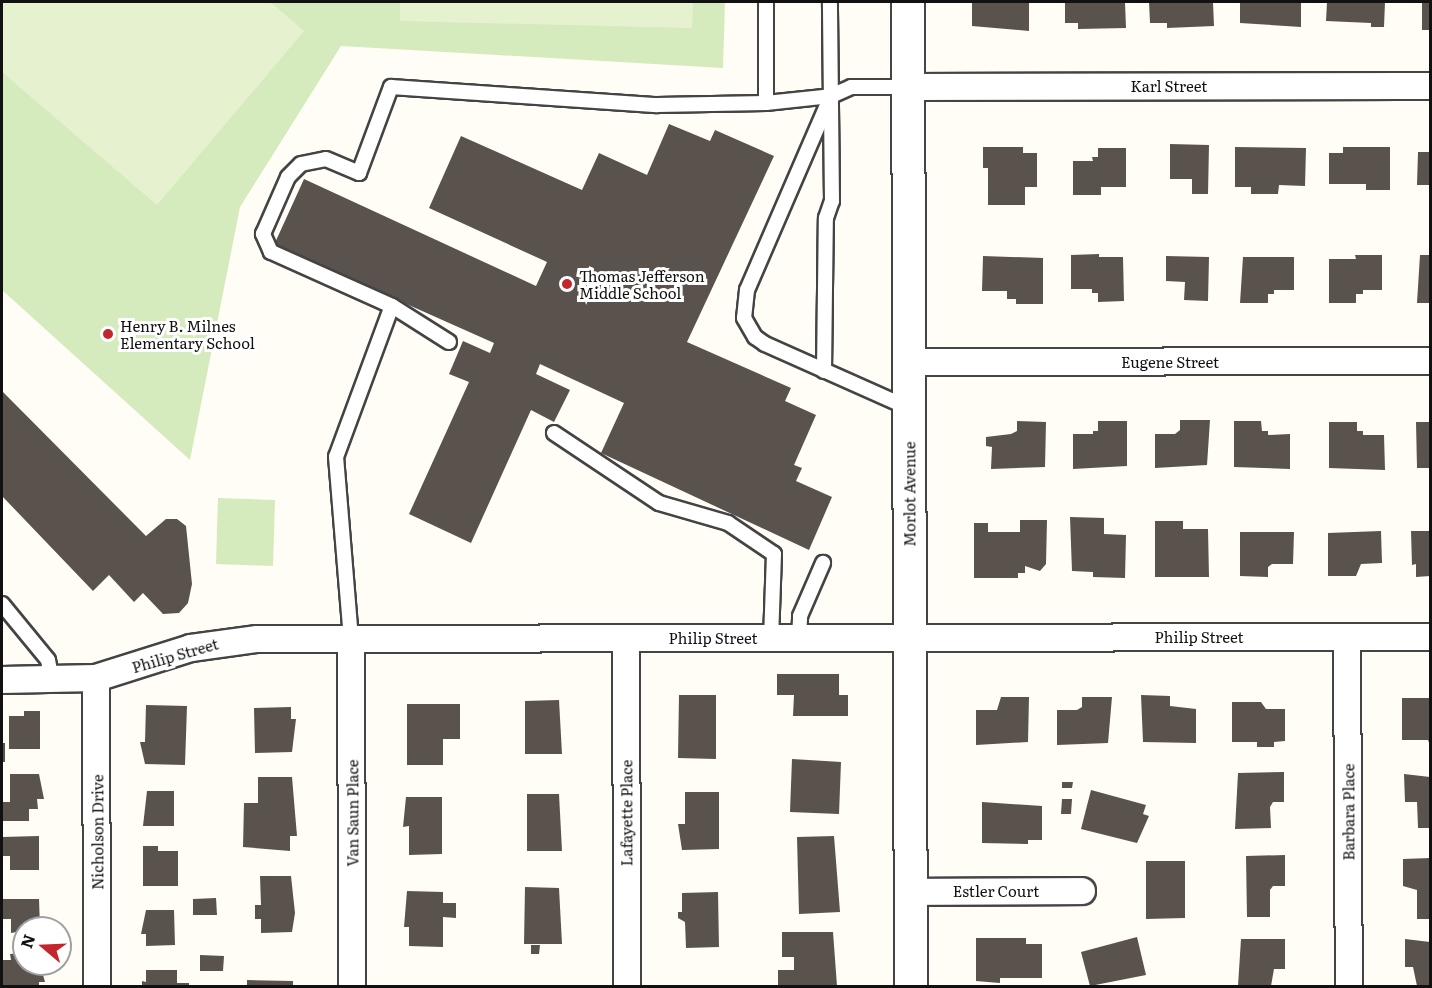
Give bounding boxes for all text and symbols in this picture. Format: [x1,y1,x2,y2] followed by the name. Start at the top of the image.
[1131,77,1207,95] street label: Karl Street
[579,266,705,301] place label: Thomas Jefferson Middle School
[560,277,574,291] marker: Thomas Jefferson Middle School
[120,316,255,351] place label: Henry B. Milnes Elementary School
[101,327,115,341] marker: Henry B. Milnes Elementary School
[1121,353,1219,371] street label: Eugene Street
[900,441,918,547] street label: Morlot Avenue
[1154,628,1244,646] street label: Philip Street
[668,629,758,647] street label: Philip Street
[130,634,220,676] street label: Philip Street
[343,759,361,867] street label: Van Saun Place
[617,760,635,866] street label: Lafayette Place
[1339,763,1357,861] street label: Barbara Place
[88,774,106,890] street label: Nicholson Drive
[953,882,1039,900] street label: Estler Court
[12,916,72,976] north arrow
[13,931,40,951] text: N

